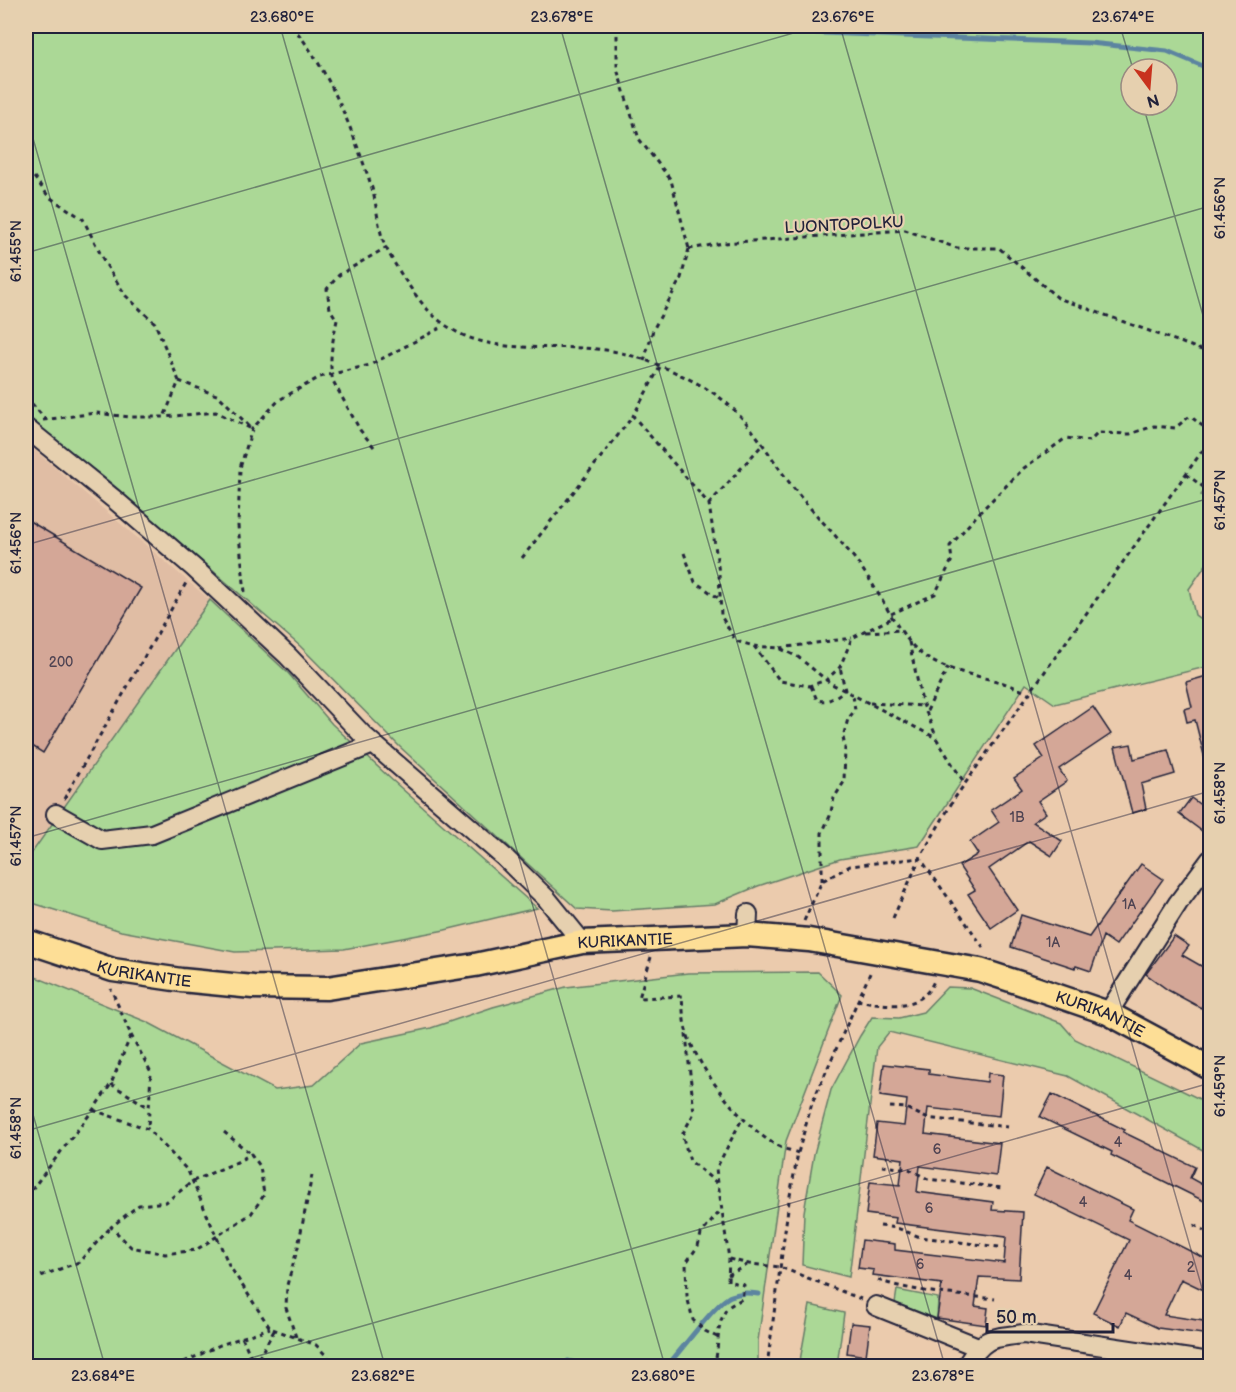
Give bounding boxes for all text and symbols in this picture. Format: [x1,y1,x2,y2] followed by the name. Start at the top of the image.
[250,8,314,27] text: 23.680°E
[531,8,593,27] text: 23.678°E
[812,8,875,27] text: 23.676°E
[1092,8,1154,27] text: 23.674°E
[1119,57,1179,117] north arrow
[1144,89,1161,111] text: N
[1211,177,1230,239] text: 61.456°N
[784,213,904,238] street label: LUONTOPOLKU
[7,220,26,282] text: 61.455°N
[1211,469,1230,531] text: 61.457°N
[7,512,26,574] text: 61.456°N
[49,654,73,671] house number: 200
[1211,762,1230,824] text: 61.458°N
[7,805,26,867] text: 61.457°N
[1009,809,1025,826] house number: 1B
[1122,896,1136,913] house number: 1A
[577,930,673,953] street label: KURIKANTIE
[1046,934,1060,951] house number: 1A
[94,957,192,992] street label: KURIKANTIE
[1053,988,1148,1042] street label: KURIKANTIE
[1211,1055,1230,1117] text: 61.459°N
[7,1097,26,1159] text: 61.458°N
[1114,1134,1123,1151] house number: 4
[933,1141,942,1158] house number: 6
[1079,1194,1088,1211] house number: 4
[925,1200,934,1217] house number: 6
[916,1256,925,1273] house number: 6
[1187,1259,1196,1276] house number: 2
[1124,1267,1133,1284] house number: 4
[987,1296,1113,1334] scale bar
[996,1307,1037,1328] text: 50 m
[71,1367,135,1386] text: 23.684°E
[351,1367,415,1386] text: 23.682°E
[631,1367,695,1386] text: 23.680°E
[912,1367,974,1386] text: 23.678°E

